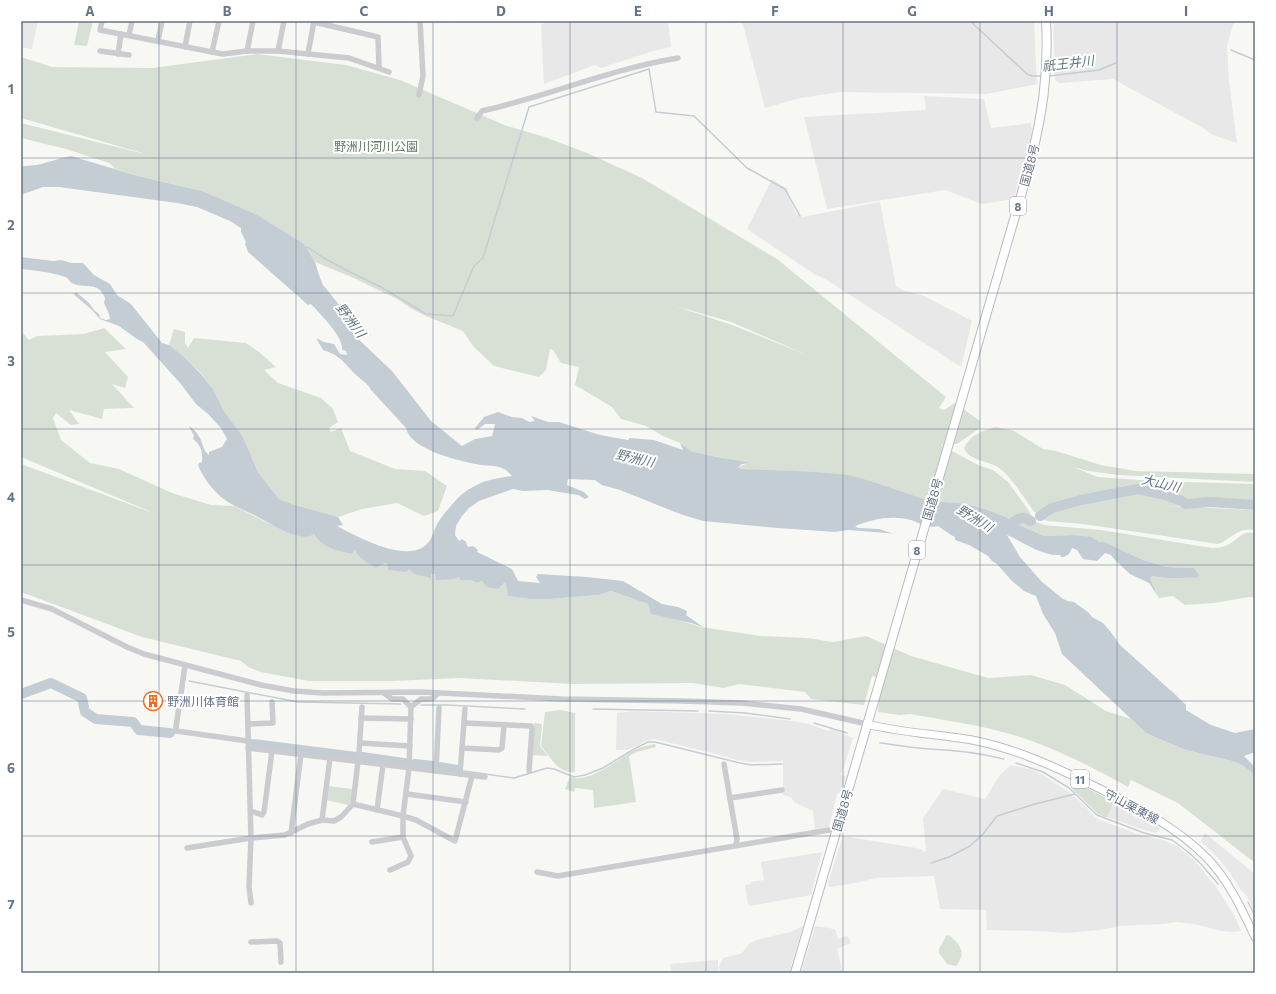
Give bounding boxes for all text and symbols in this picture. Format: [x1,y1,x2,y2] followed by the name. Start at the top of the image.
[85,3,95,19] text: A
[223,3,232,19] text: B
[360,3,369,19] text: C
[496,3,506,19] text: D
[634,3,642,19] text: E
[771,3,779,19] text: F
[907,3,917,19] text: G
[1044,3,1054,19] text: H
[1184,3,1188,19] text: I
[1041,52,1097,74] water label: 祇王井川
[8,81,14,97] text: 1
[334,139,418,153] park label: 野洲川河川公園
[1017,142,1041,188] street label: 国道8号
[1010,197,1026,215] road number: 8
[7,217,15,233] text: 2
[333,300,370,342] water label: 野洲川
[7,353,15,369] text: 3
[614,446,658,471] water label: 野洲川
[1140,471,1184,496] water label: 大山川
[919,476,945,522] street label: 国道8号
[7,489,15,505] text: 4
[954,501,998,536] water label: 野洲川
[909,541,925,559] road number: 8
[7,624,15,640] text: 5
[142,690,164,712] building icon: 野洲川体育館
[167,694,239,708] place label: 野洲川体育館
[7,760,15,776] text: 6
[1071,770,1089,788] road number: 11
[1102,786,1162,826] street label: 守山栗東線
[829,787,855,833] street label: 国道8号
[7,896,15,912] text: 7

